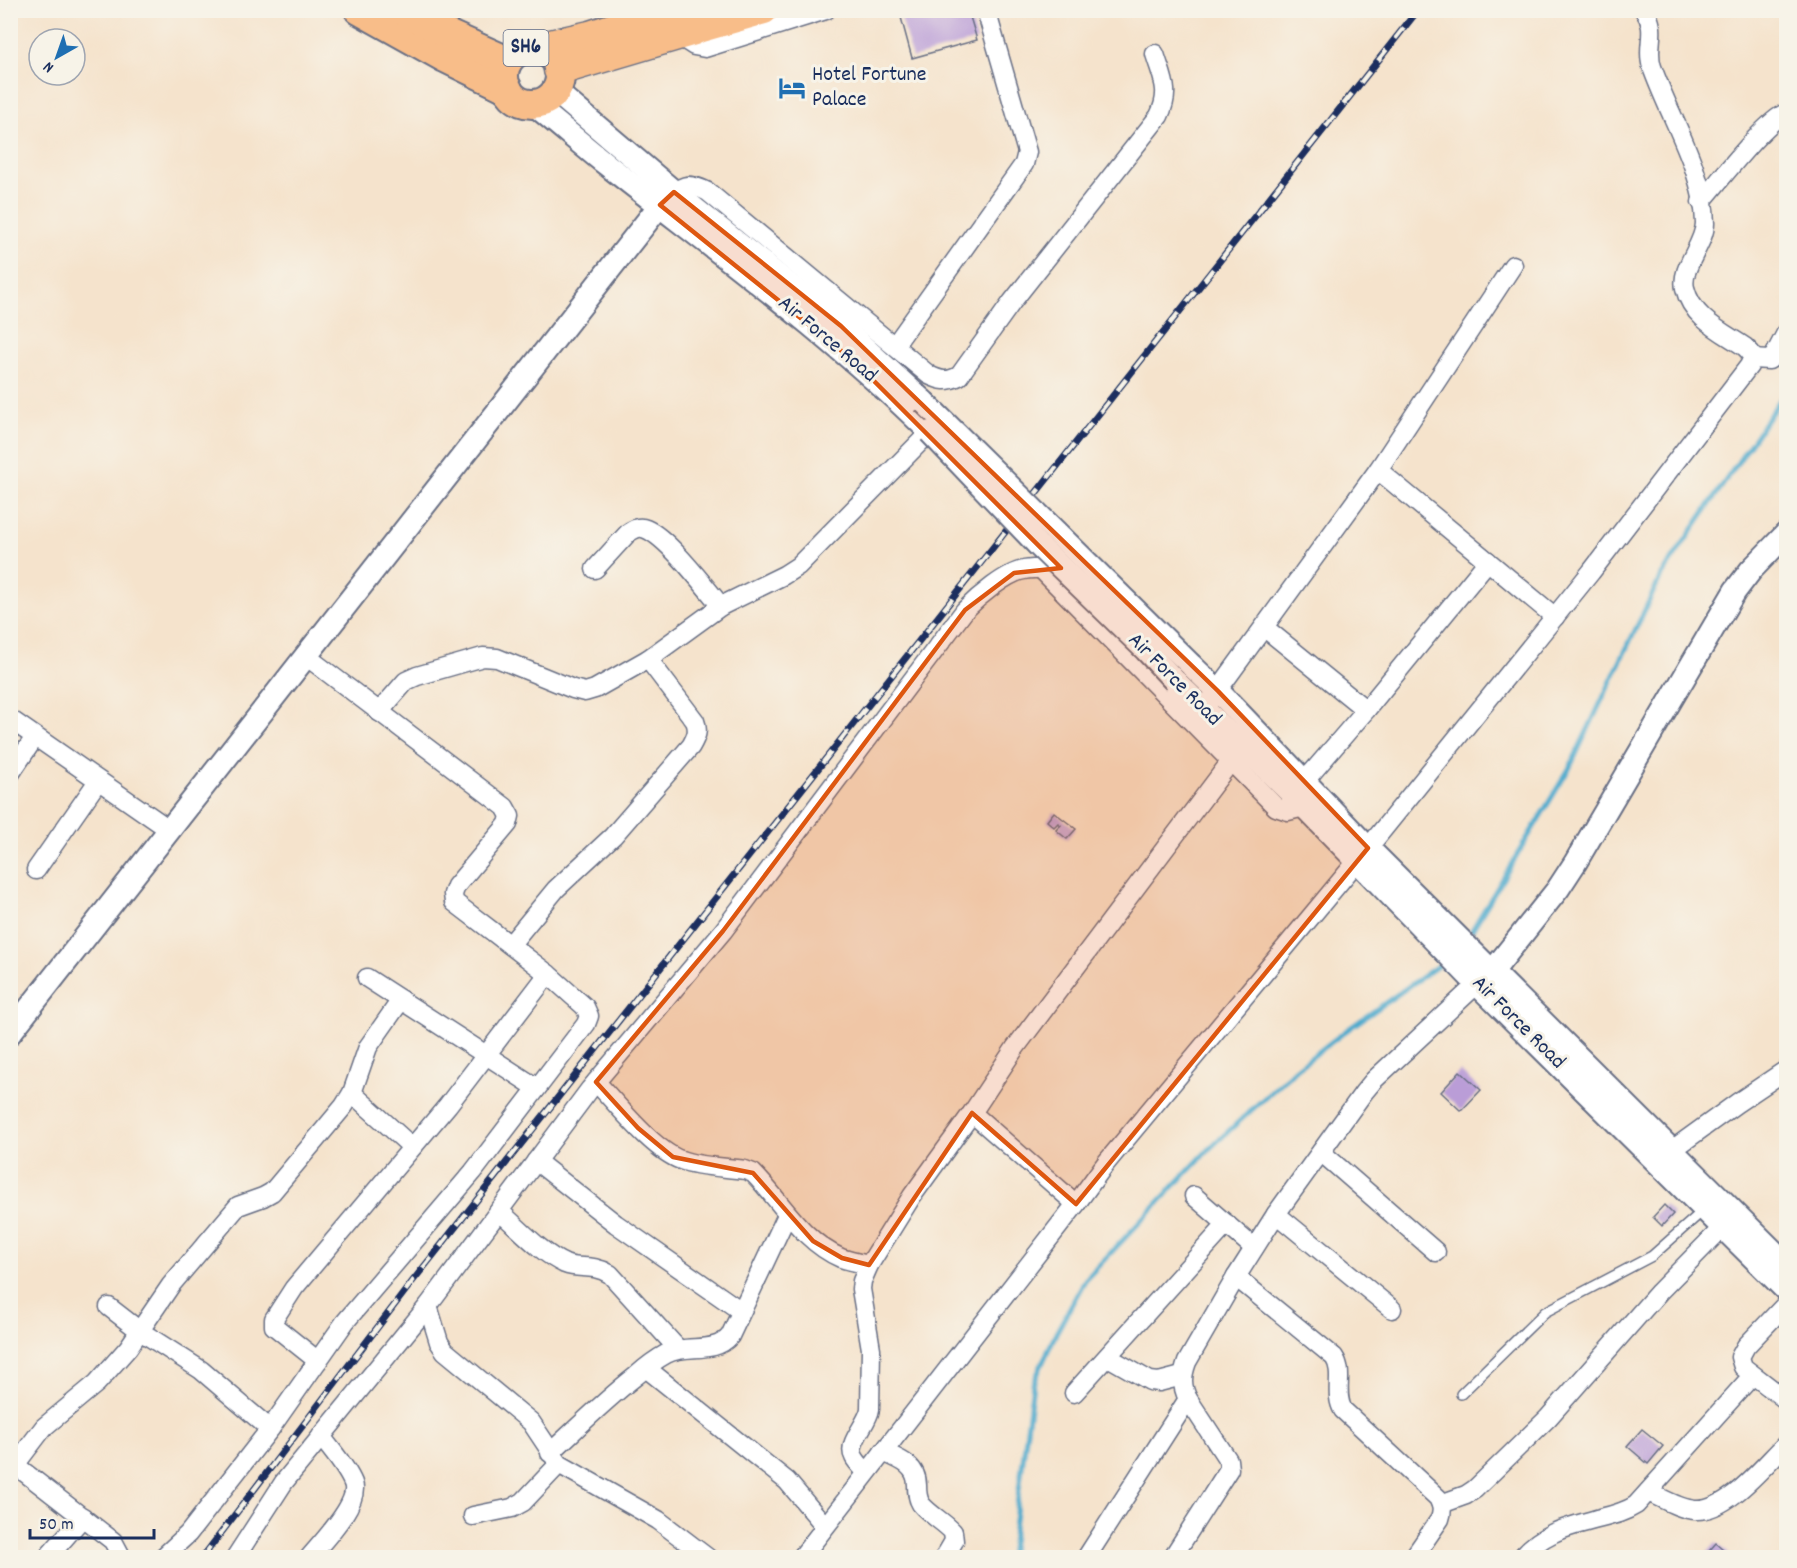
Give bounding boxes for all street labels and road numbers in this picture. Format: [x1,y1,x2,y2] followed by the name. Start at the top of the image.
[504,30,548,66] road number: SH6
[770,289,884,391] street label: Air Force Road
[1120,626,1228,734] street label: Air Force Road
[1464,969,1572,1077] street label: Air Force Road

